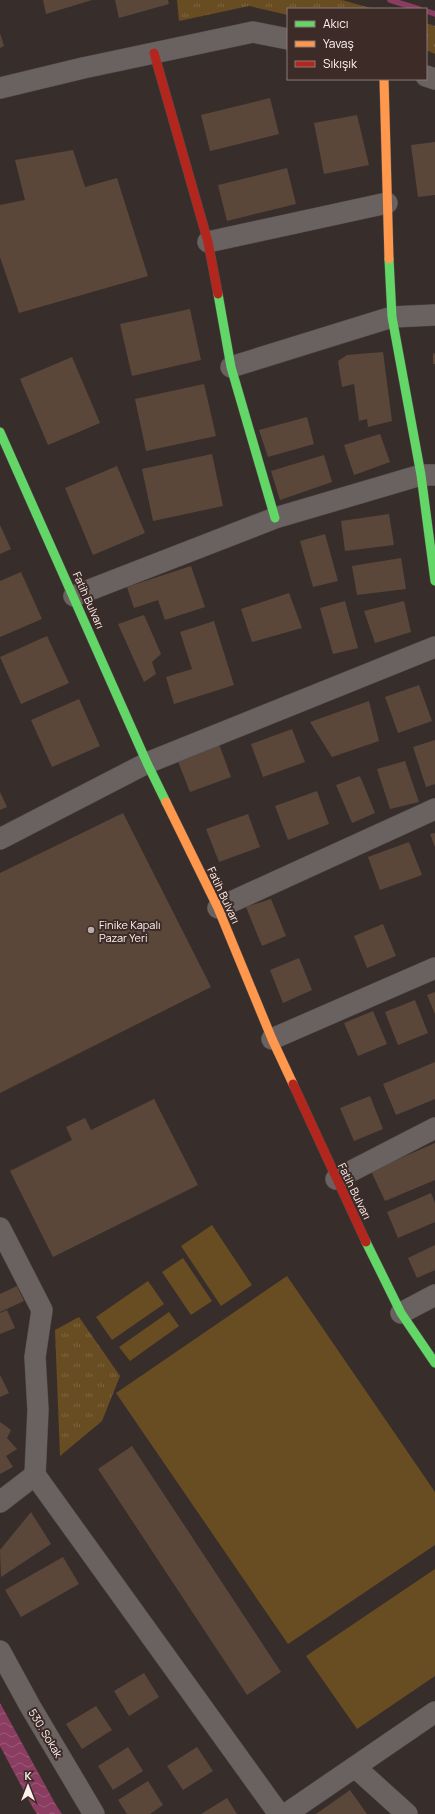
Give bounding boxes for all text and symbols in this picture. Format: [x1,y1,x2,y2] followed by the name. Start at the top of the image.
[287,8,427,80] legend
[323,15,349,32] text: Akıcı
[323,35,354,52] text: Yavaş
[323,55,358,72] text: Sıkışık
[70,569,108,631] street label: Fatih Bulvarı
[204,864,244,926] street label: Fatih Bulvarı
[99,917,161,945] place label: Finike Kapalı Pazar Yeri
[86,925,96,935] marker: Finike Kapalı Pazar Yeri
[335,1160,375,1222] street label: Fatih Bulvarı
[26,1706,67,1761] street label: 530. Sokak
[8,1766,48,1806] north arrow
[24,1768,32,1783] text: K

